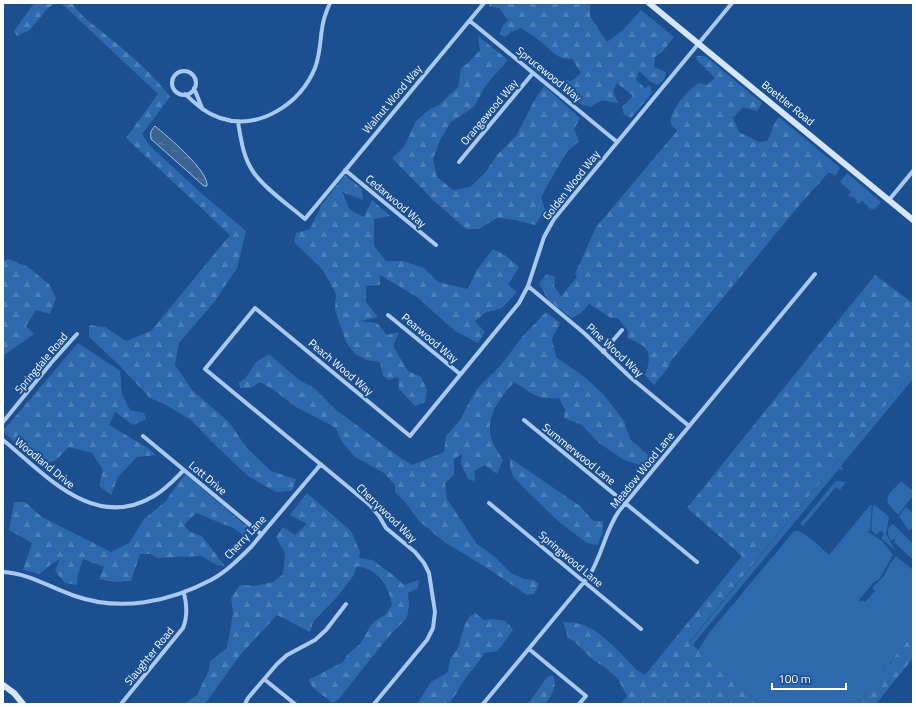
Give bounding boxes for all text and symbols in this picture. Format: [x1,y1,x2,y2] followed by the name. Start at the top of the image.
[513,43,586,106] street label: Sprucewood Way
[358,61,426,137] street label: Walnut Wood Way
[456,75,522,149] street label: Orangewood Way
[758,77,818,129] street label: Boettler Road
[539,146,604,223] street label: Golden Wood Way
[362,171,430,232] street label: Cedarwood Way
[398,309,462,367] street label: Pearwood Way
[583,319,647,381] street label: Pine Wood Way
[11,329,71,397] street label: Springdale Road
[305,335,377,399] street label: Peach Wood Way
[539,419,619,489] street label: Summerwood Lane
[606,428,678,512] street label: Meadow Wood Lane
[12,434,79,493] street label: Woodland Drive
[186,457,231,499] street label: Lott Drive
[353,480,421,547] street label: Cherrywood Way
[220,511,270,563] street label: Cherry Lane
[535,527,607,591] street label: Springwood Lane
[120,623,178,689] street label: Slaughter Road
[772,665,846,691] scale bar
[778,669,811,688] text: 100 m

